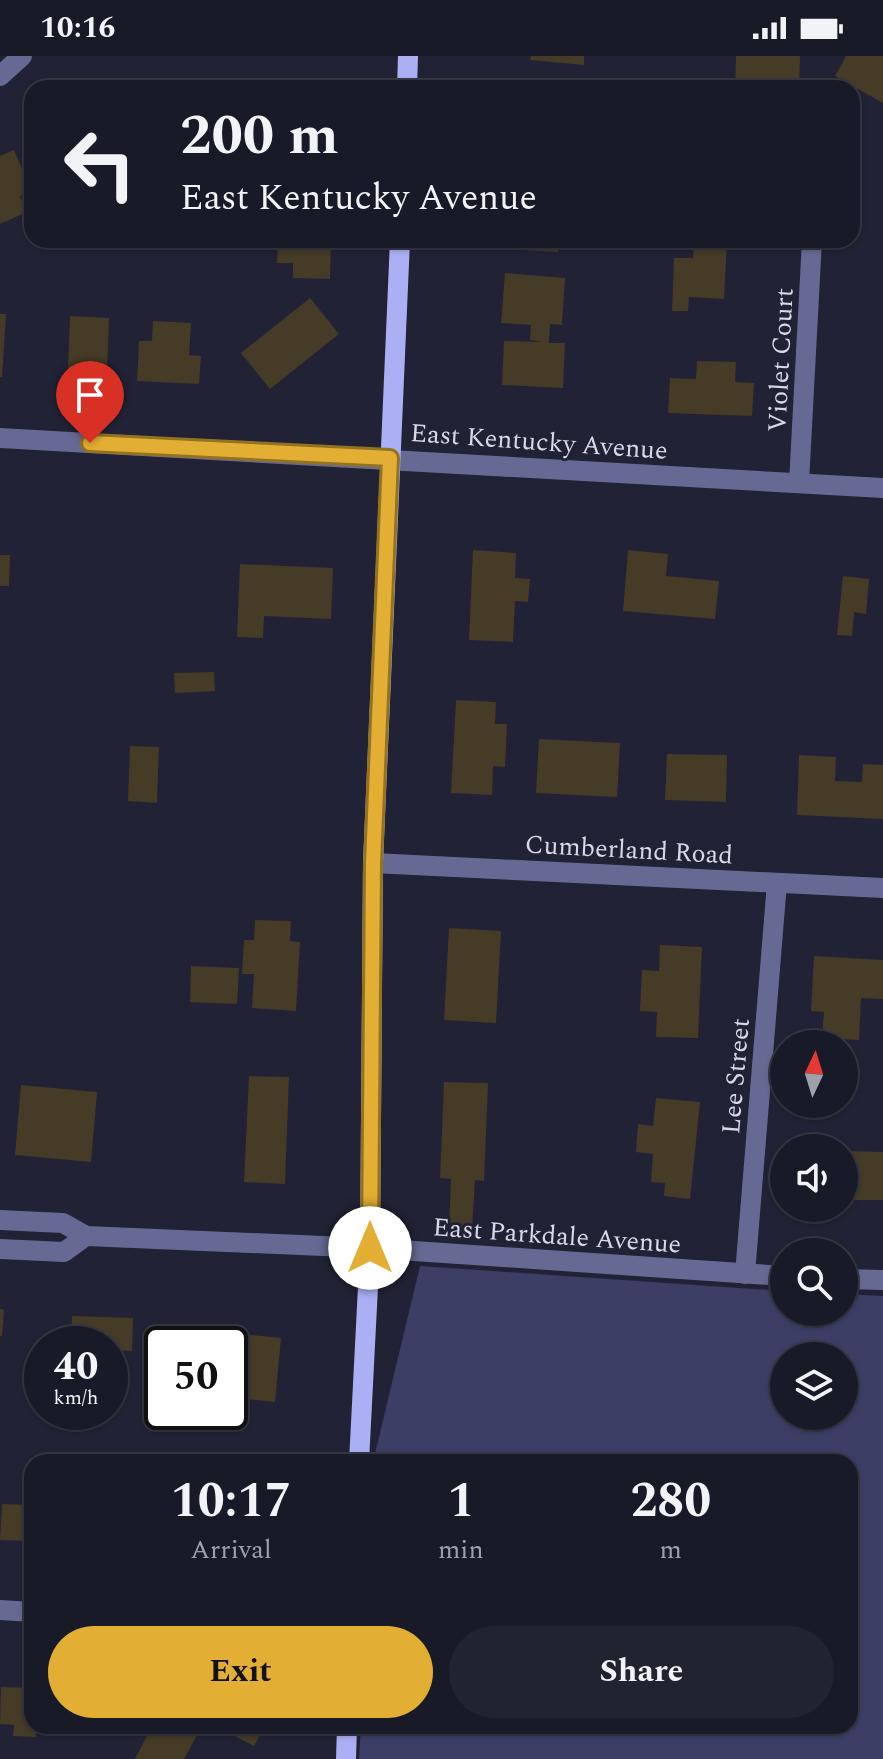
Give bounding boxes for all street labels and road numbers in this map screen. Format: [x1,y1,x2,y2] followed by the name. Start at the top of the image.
[757,287,805,433] street label: Violet Court
[409,413,669,471] street label: East Kentucky Avenue
[524,825,734,875] street label: Cumberland Road
[711,1016,761,1136] street label: Lee Street
[431,1207,683,1265] street label: East Parkdale Avenue

